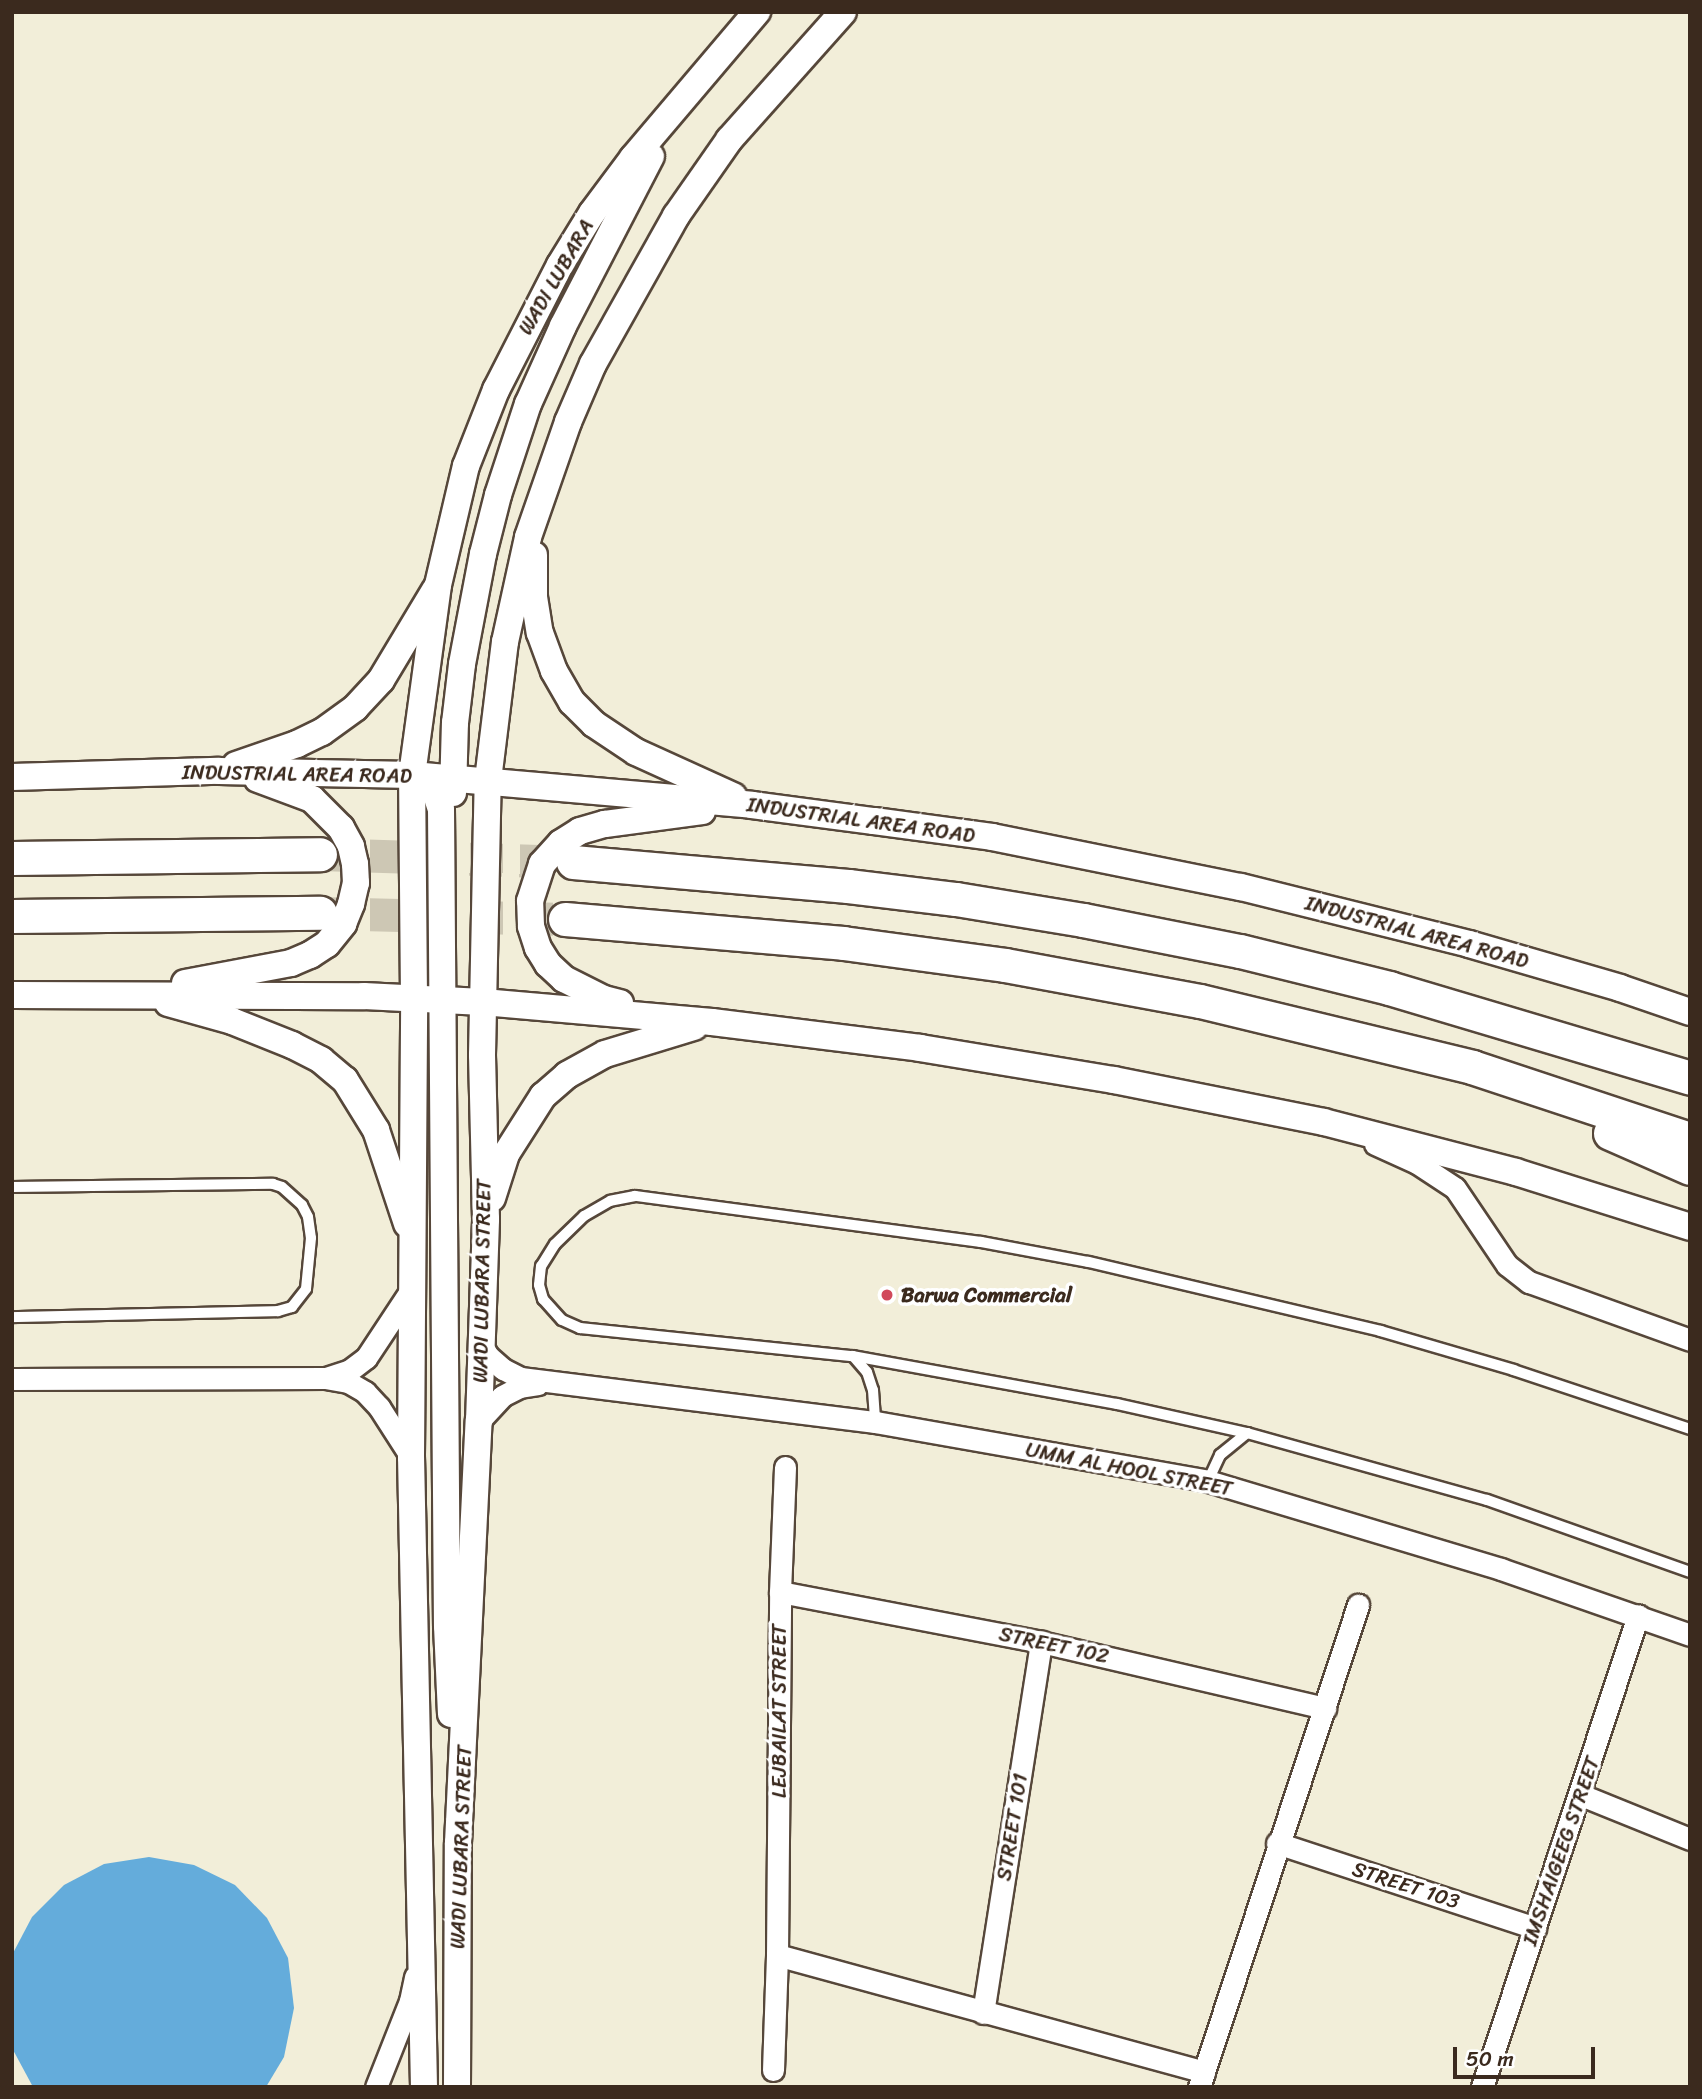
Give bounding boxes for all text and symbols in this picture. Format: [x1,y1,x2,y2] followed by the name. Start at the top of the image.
[513,215,599,339] street label: WADI LUBARA
[182,759,412,789] street label: INDUSTRIAL AREA ROAD
[745,792,977,848] street label: INDUSTRIAL AREA ROAD
[1303,890,1531,974] street label: INDUSTRIAL AREA ROAD
[468,1177,496,1385] street label: WADI LUBARA STREET
[901,1282,1072,1308] place label: Barwa Commercial
[879,1287,895,1303] marker: Barwa Commercial
[1022,1436,1236,1502] street label: UMM AL HOOL STREET
[997,1621,1111,1669] street label: STREET 102
[766,1623,792,1799] street label: LEJBAILAT STREET
[445,1743,477,1951] street label: WADI LUBARA STREET
[1516,1752,1606,1950] street label: IMSHAIGEEG STREET
[991,1771,1033,1883] street label: STREET 101
[1349,1856,1463,1914] street label: STREET 103
[1457,2032,1599,2076] scale bar
[1466,2040,1514,2078] text: 50 m

